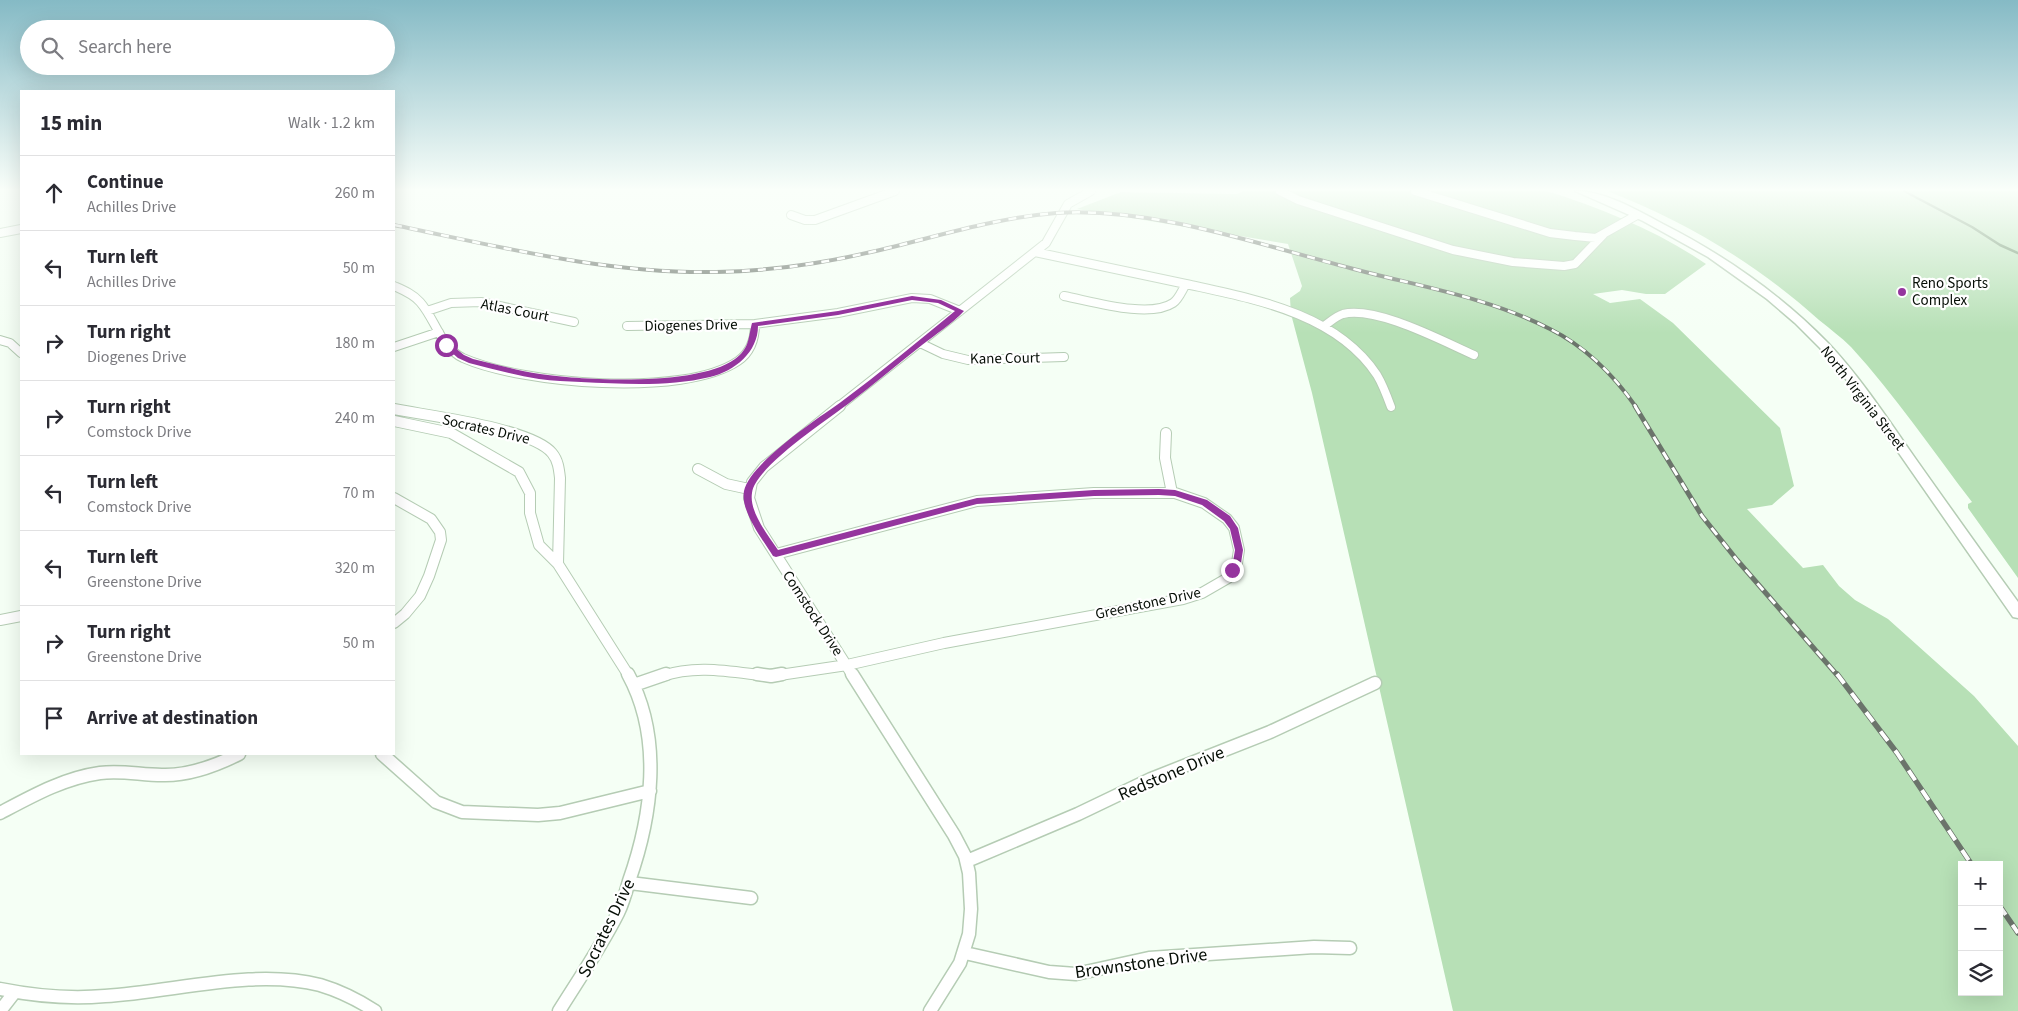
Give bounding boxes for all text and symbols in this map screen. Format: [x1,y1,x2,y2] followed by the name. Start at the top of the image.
[20,20,395,75] search box
[38,34,66,62] icon: search
[78,34,172,61] text: Search here
[40,108,102,138] text: 15 min
[288,112,375,134] text: Walk · 1.2 km
[87,169,164,196] text: Continue
[40,179,68,207] icon: ahead
[335,182,375,204] text: 260 m
[87,196,176,218] text: Achilles Drive
[87,244,158,271] text: Turn left
[40,254,68,282] icon: left
[343,257,375,279] text: 50 m
[87,271,176,293] text: Achilles Drive
[1912,273,1988,311] place label: Reno Sports Complex
[1896,286,1908,298] marker: Reno Sports Complex
[479,294,551,327] street label: Atlas Court
[644,314,738,337] street label: Diogenes Drive
[87,319,171,346] text: Turn right
[40,329,68,357] icon: right
[335,332,375,354] text: 180 m
[435,334,458,357] route start
[1815,342,1910,455] street label: North Virginia Street
[87,346,187,368] text: Diogenes Drive
[970,347,1040,370] street label: Kane Court
[87,394,171,421] text: Turn right
[40,404,68,432] icon: right
[335,407,375,429] text: 240 m
[440,409,532,450] street label: Socrates Drive
[87,421,191,443] text: Comstock Drive
[87,469,158,496] text: Turn left
[40,479,68,507] icon: left
[343,482,375,504] text: 70 m
[87,496,191,518] text: Comstock Drive
[87,544,158,571] text: Turn left
[40,554,68,582] icon: left
[335,557,375,579] text: 320 m
[1221,559,1244,582] route end
[777,567,848,660] street label: Comstock Drive
[87,571,202,593] text: Greenstone Drive
[1093,582,1203,625] street label: Greenstone Drive
[87,619,171,646] text: Turn right
[40,629,68,657] icon: right
[343,632,375,654] text: 50 m
[87,646,202,668] text: Greenstone Drive
[40,704,68,732] icon: arrive
[87,705,258,732] text: Arrive at destination
[1114,740,1228,807] street label: Redstone Drive
[1958,861,2003,996] map controls
[1958,861,2003,906] button: +
[572,875,641,982] street label: Socrates Drive
[1958,906,2003,951] button: −
[1073,942,1209,985] street label: Brownstone Drive
[1958,951,2003,996] button: layers

